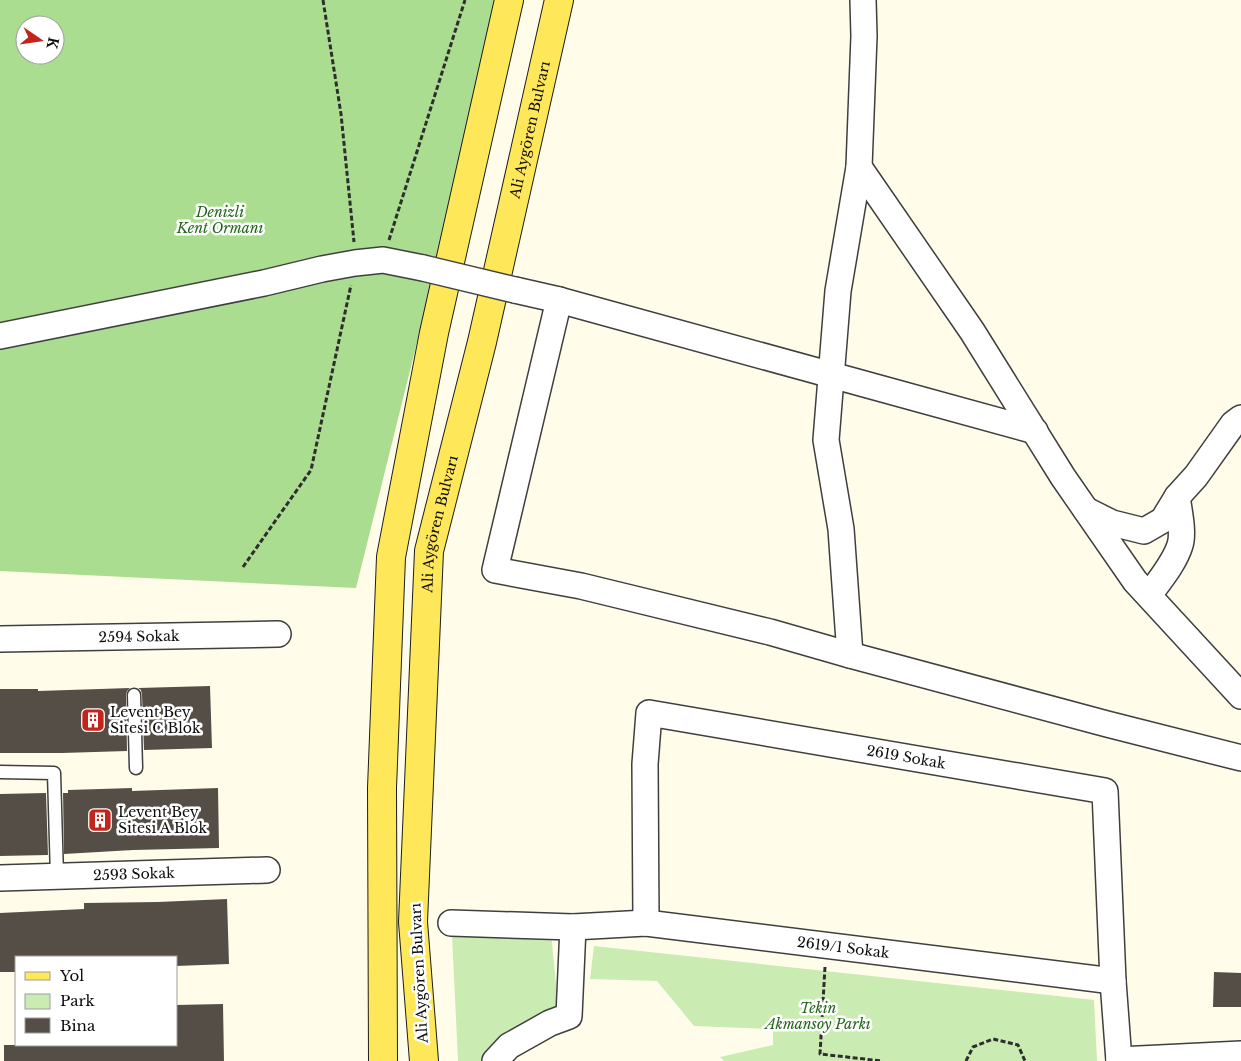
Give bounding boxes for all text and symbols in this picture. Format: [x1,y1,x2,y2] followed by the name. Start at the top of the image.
[15,15,65,65] north arrow
[42,35,63,51] text: K
[505,59,554,201] street label: Ali Aygören Bulvarı
[176,203,264,237] park label: Denizli Kent Ormanı
[418,453,462,594] street label: Ali Aygören Bulvarı
[98,627,180,646] street label: 2594 Sokak
[110,703,201,737] place label: Levent Bey Sitesi C Blok
[80,707,106,733] building icon: Levent Bey Sitesi C Blok
[865,741,947,773] street label: 2619 Sokak
[118,803,207,837] place label: Levent Bey Sitesi A Blok
[87,807,113,833] building icon: Levent Bey Sitesi A Blok
[93,864,175,884] street label: 2593 Sokak
[406,902,432,1044] street label: Ali Aygören Bulvarı
[796,933,891,962] street label: 2619/1 Sokak
[15,956,178,1046] legend
[59,966,84,985] text: Yol
[60,991,96,1010] text: Park
[763,999,871,1033] park label: Tekin Akmansoy Parkı
[60,1016,96,1035] text: Bina

